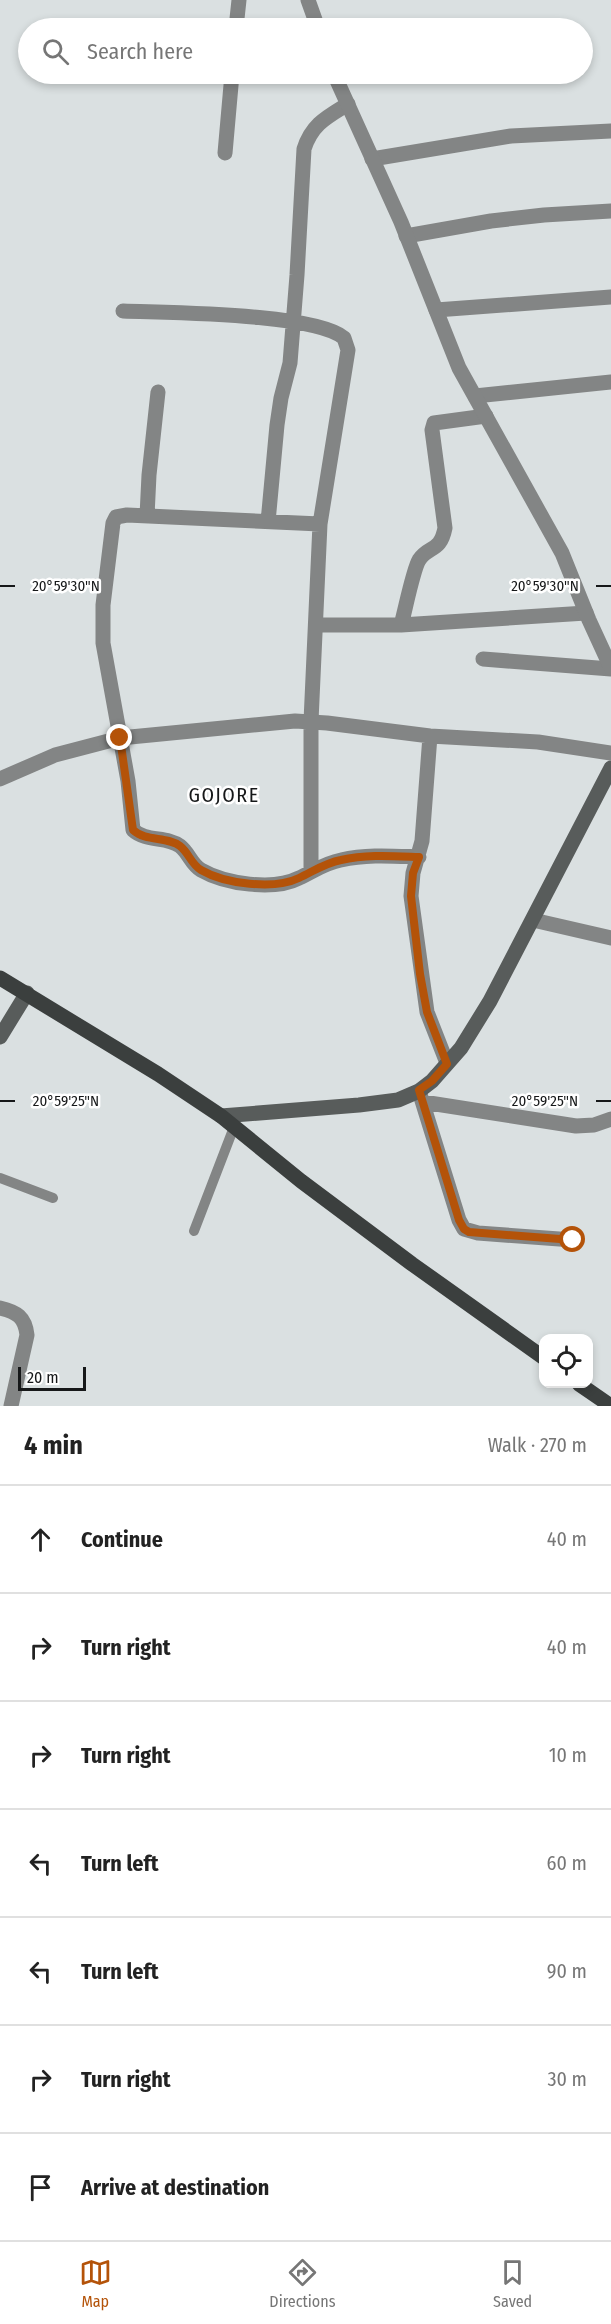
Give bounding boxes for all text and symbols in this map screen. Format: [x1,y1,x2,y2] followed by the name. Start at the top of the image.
[18,18,593,84] search box
[39,35,72,68] icon: search
[87,38,193,65] text: Search here
[32,577,100,595] text: 20°59'30"N
[511,577,579,595] text: 20°59'30"N
[106,724,132,750] route end
[188,783,260,807] district label: GOJORE
[33,1092,99,1110] text: 20°59'25"N
[512,1092,578,1110] text: 20°59'25"N
[559,1226,585,1252] route start
[539,1334,593,1388] map controls
[539,1334,593,1388] button: locate
[18,1364,86,1392] scale bar
[27,1368,58,1387] text: 20 m
[24,1430,83,1461] text: 4 min
[488,1433,587,1457] text: Walk · 270 m
[24,1523,57,1556] icon: ahead
[81,1526,163,1553] text: Continue
[547,1527,587,1551] text: 40 m
[24,1631,57,1664] icon: right
[81,1634,170,1661] text: Turn right
[547,1635,587,1659] text: 40 m
[24,1739,57,1772] icon: right
[81,1742,170,1769] text: Turn right
[549,1743,587,1767] text: 10 m
[24,1847,57,1880] icon: left
[81,1850,159,1877] text: Turn left
[547,1851,587,1875] text: 60 m
[24,1955,57,1988] icon: left
[81,1958,159,1985] text: Turn left
[547,1959,587,1983] text: 90 m
[24,2063,57,2096] icon: right
[81,2066,170,2093] text: Turn right
[547,2067,587,2091] text: 30 m
[24,2171,57,2204] icon: arrive
[81,2174,269,2201] text: Arrive at destination
[79,2256,112,2311] tab: Map
[269,2256,336,2311] tab: Directions
[493,2256,532,2311] tab: Saved

